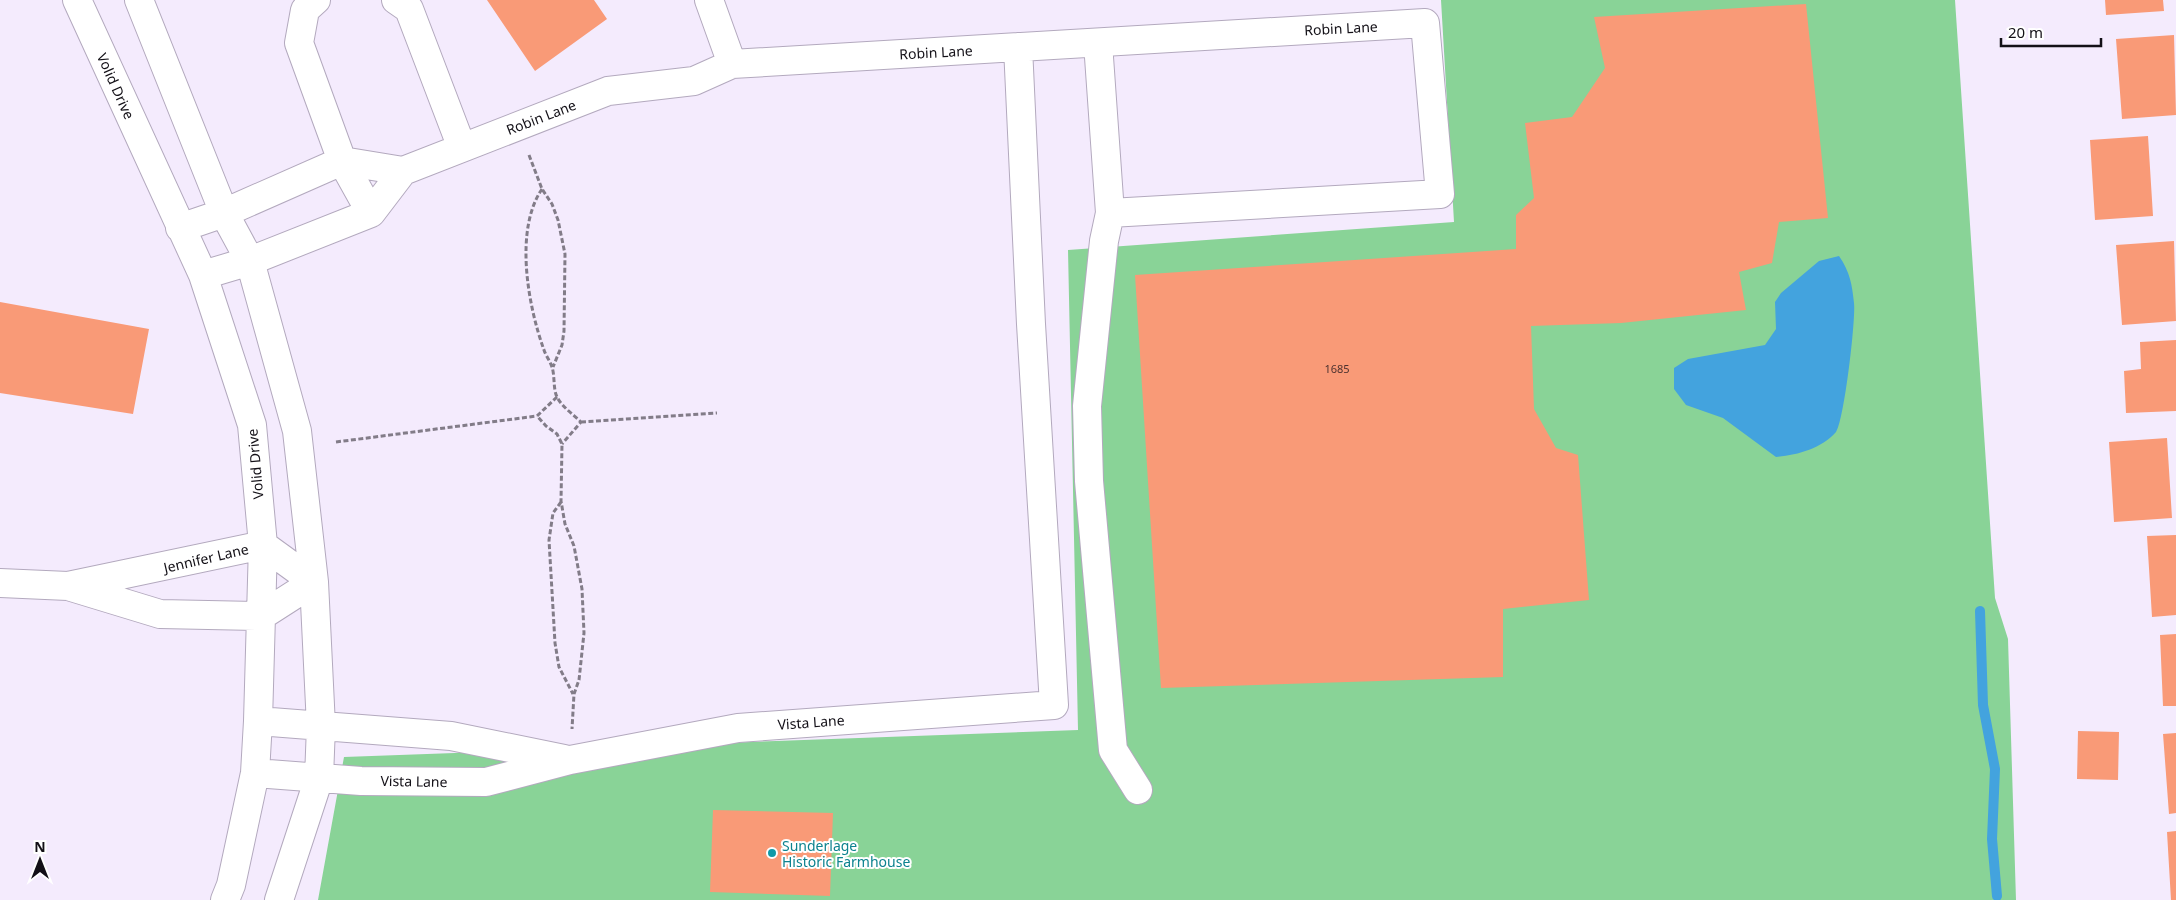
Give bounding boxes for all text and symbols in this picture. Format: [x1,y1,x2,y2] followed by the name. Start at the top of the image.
[2001,15,2101,47] scale bar
[1304,17,1378,39] street label: Robin Lane
[2008,22,2043,42] text: 20 m
[899,41,973,63] street label: Robin Lane
[93,50,139,122] street label: Volid Drive
[503,95,579,139] street label: Robin Lane
[1324,361,1350,376] house number: 1685
[242,428,268,500] street label: Volid Drive
[160,539,250,577] street label: Jennifer Lane
[777,710,845,734] street label: Vista Lane
[380,771,448,791] street label: Vista Lane
[15,835,65,885] north arrow
[782,836,910,871] place label: Sunderlage Historic Farmhouse
[34,837,46,856] text: N
[766,847,778,859] marker: Sunderlage Historic Farmhouse

